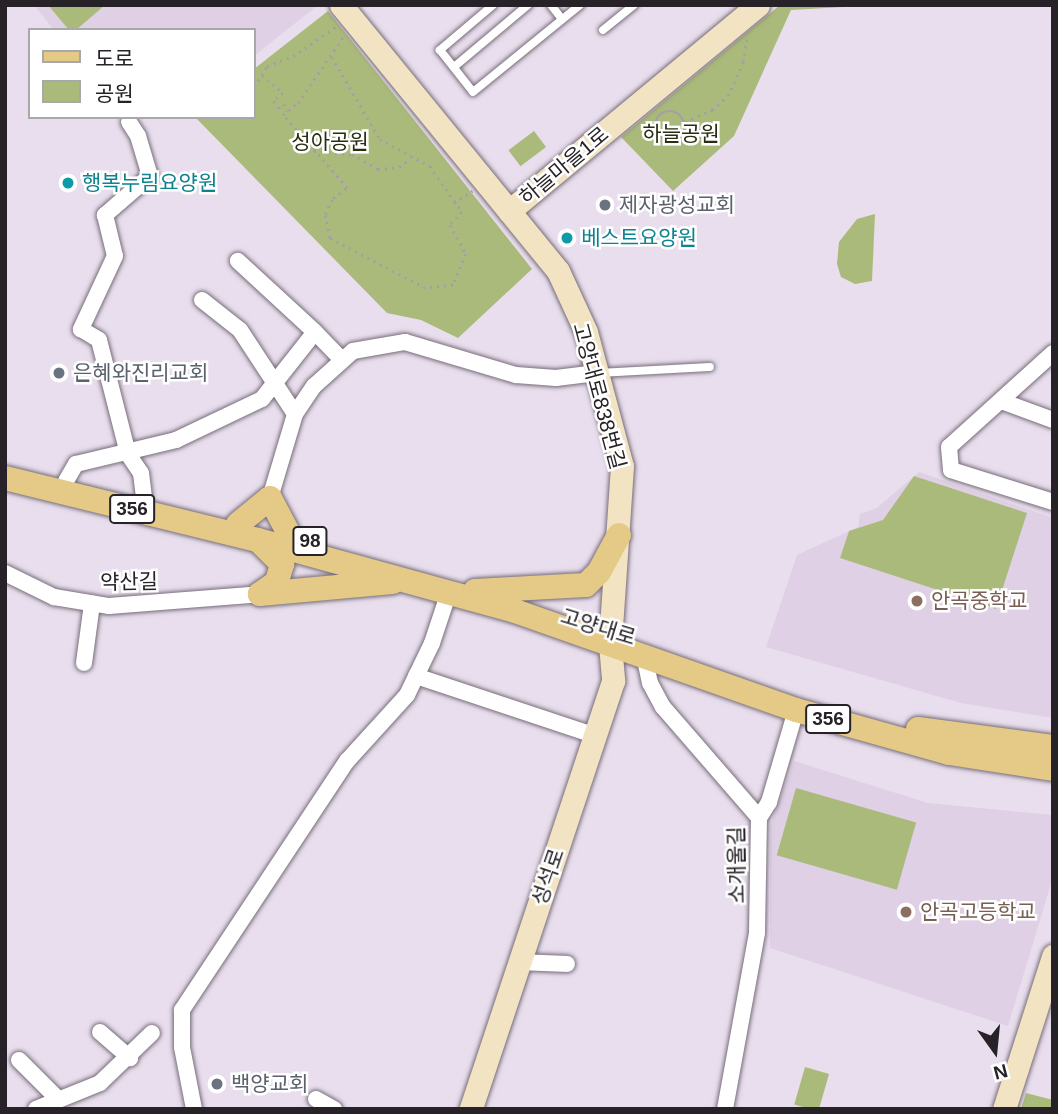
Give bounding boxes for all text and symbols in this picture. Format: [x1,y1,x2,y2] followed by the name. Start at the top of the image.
[28,28,256,119] legend
[95,47,134,70] text: 도로
[95,82,134,105] text: 공원
[642,121,720,147] park label: 하늘공원
[514,122,614,210] street label: 하늘마을1로
[291,129,369,155] park label: 성아공원
[82,170,217,196] place label: 행복누림요양원
[60,175,76,191] marker: 행복누림요양원
[619,192,735,218] place label: 제자광성교회
[597,197,613,213] marker: 제자광성교회
[581,225,697,251] place label: 베스트요양원
[559,230,575,246] marker: 베스트요양원
[567,320,631,472] street label: 고양대로838번길
[73,360,208,386] place label: 은혜와진리교회
[51,365,67,381] marker: 은혜와진리교회
[108,494,156,524] road number: 356
[291,526,329,556] road number: 98
[100,569,158,595] street label: 약산길
[931,588,1028,614] place label: 안곡중학교
[909,593,925,609] marker: 안곡중학교
[557,604,639,650] street label: 고양대로
[804,704,852,734] road number: 356
[724,826,750,904] street label: 소개울길
[527,845,569,909] street label: 성석로
[920,899,1036,925] place label: 안곡고등학교
[898,904,914,920] marker: 안곡고등학교
[960,1016,1030,1086] north arrow
[991,1060,1010,1084] text: N
[231,1071,308,1097] place label: 백양교회
[209,1076,225,1092] marker: 백양교회

